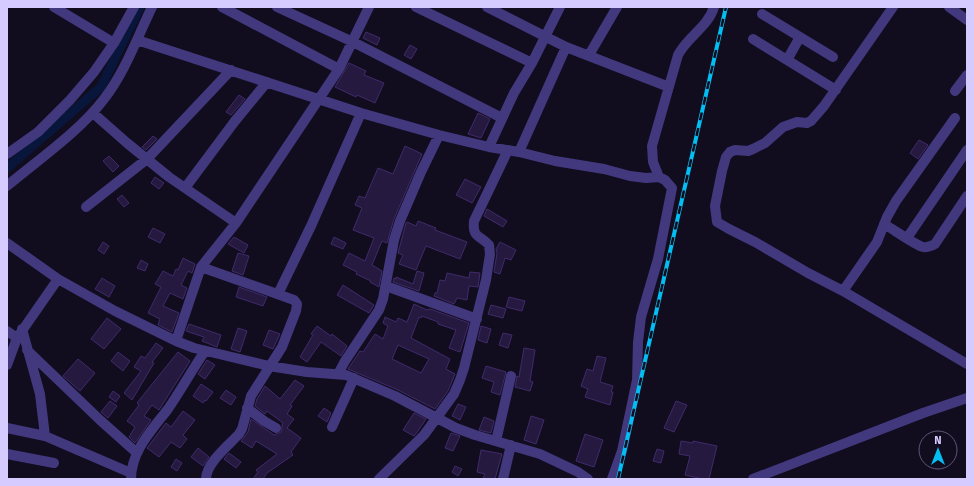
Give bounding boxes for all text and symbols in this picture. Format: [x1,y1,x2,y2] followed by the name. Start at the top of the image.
[918,430,958,470] north arrow
[934,434,942,447] text: N

